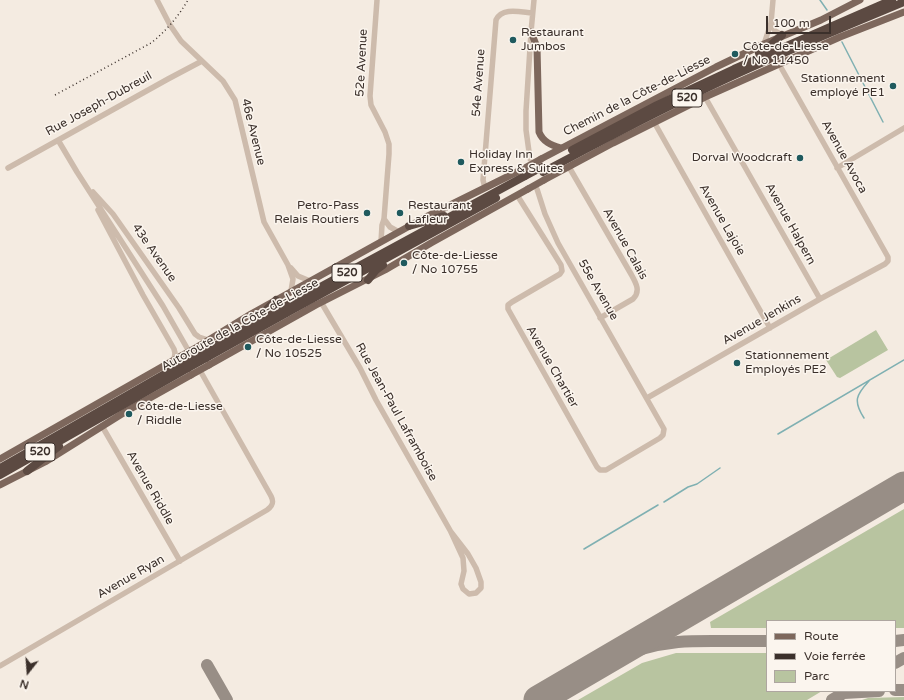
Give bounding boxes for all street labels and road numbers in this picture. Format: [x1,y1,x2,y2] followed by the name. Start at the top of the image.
[353,29,371,97] street label: 52e Avenue
[469,49,489,117] street label: 54e Avenue
[561,53,713,139] street label: Chemin de la Côte-de-Liesse
[43,69,155,139] street label: Rue Joseph-Dubreuil
[672,89,702,107] road number: 520
[238,97,268,167] street label: 46e Avenue
[818,118,870,196] street label: Avenue Avoca
[762,181,818,267] street label: Avenue Halpern
[696,182,748,258] street label: Avenue Lajoie
[599,206,651,282] street label: Avenue Calais
[129,221,179,285] street label: 43e Avenue
[575,257,621,323] street label: 55e Avenue
[332,264,362,282] road number: 520
[159,276,321,374] street label: Autoroute de la Côte-de-Liesse
[720,292,804,348] street label: Avenue Jenkins
[523,324,581,410] street label: Avenue Chartier
[352,340,440,484] street label: Rue Jean-Paul Laframboise
[25,443,55,461] road number: 520
[123,449,177,527] street label: Avenue Riddle
[95,552,167,602] street label: Avenue Ryan

